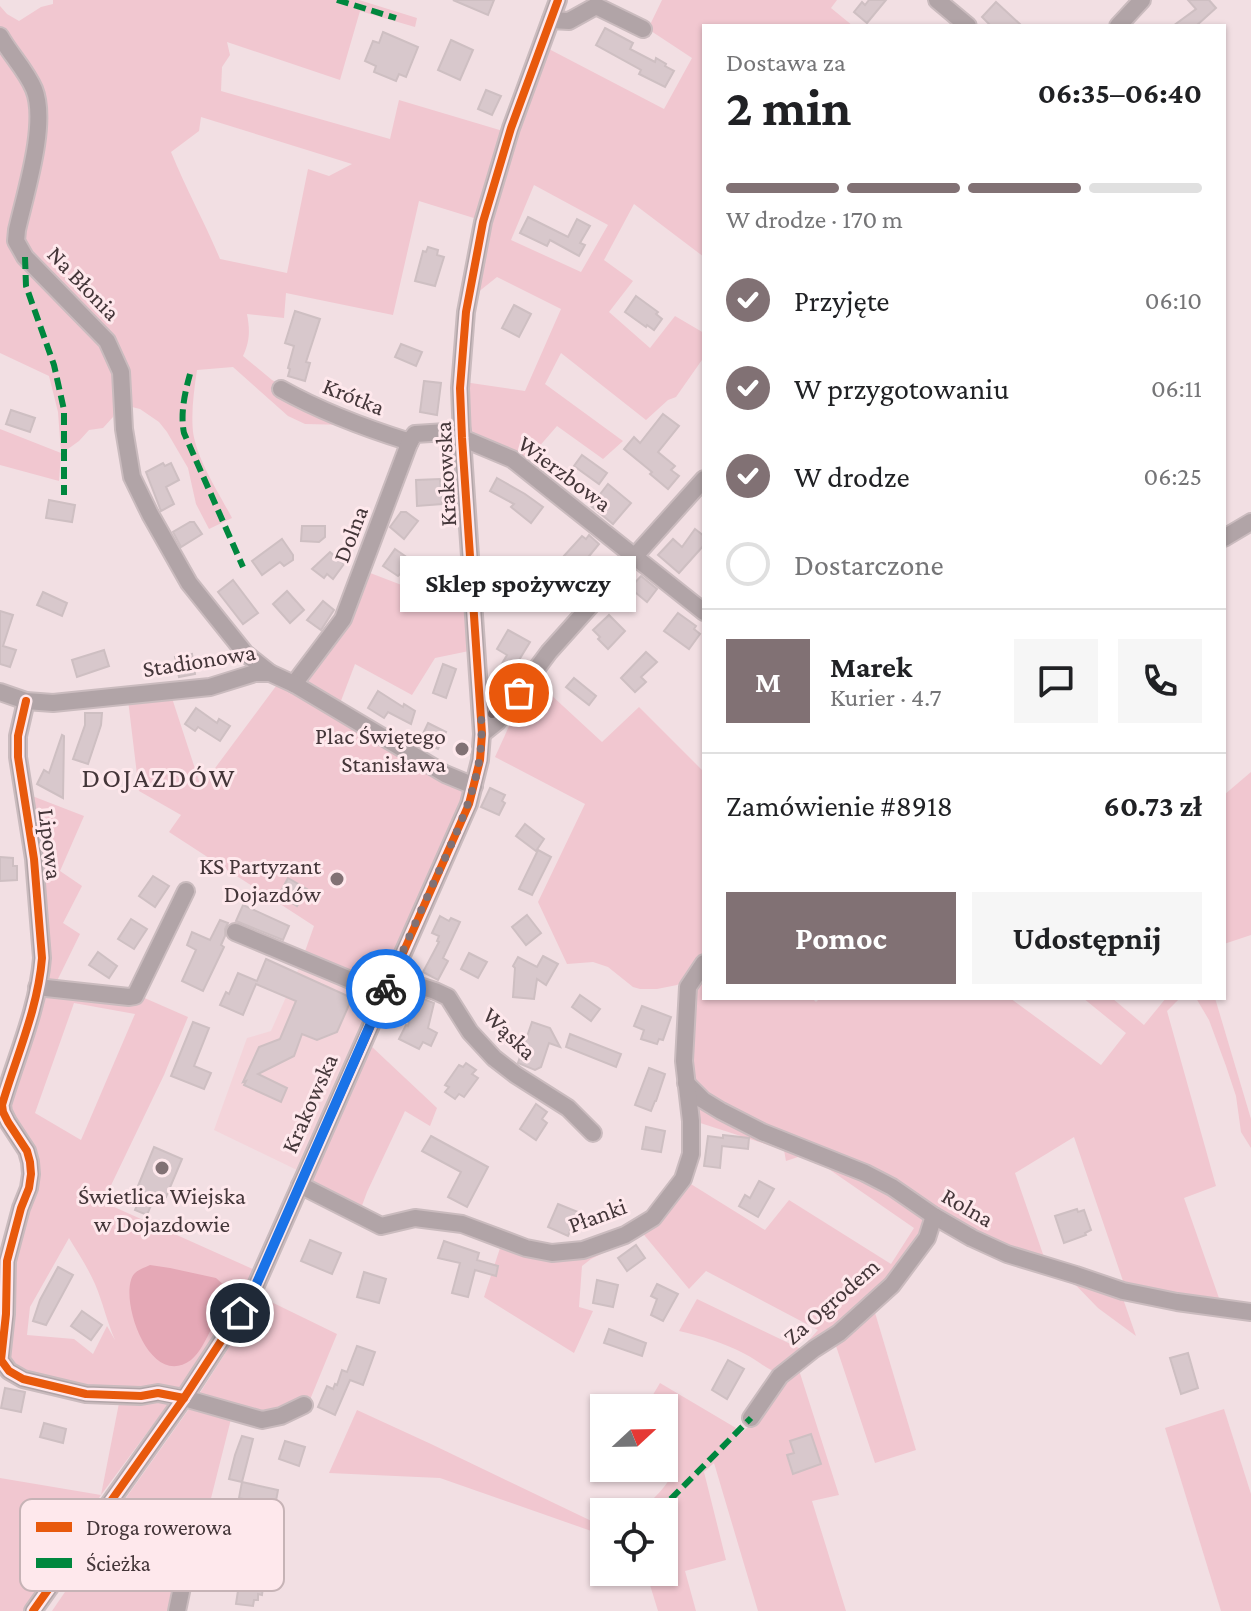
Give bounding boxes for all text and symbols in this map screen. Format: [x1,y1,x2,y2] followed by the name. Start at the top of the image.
[726,48,846,77] text: Dostawa za
[1038,76,1202,109] text: 06:35–06:40
[726,78,851,136] text: 2 min
[726,205,903,234] text: W drodze · 170 m
[42,240,126,326] street label: Na Błonia
[726,278,770,322] icon: check
[794,284,890,317] text: Przyjęte
[1145,286,1202,315] text: 06:10
[726,366,770,410] icon: check
[319,371,389,421] street label: Krótka
[794,372,1009,405] text: W przygotowaniu
[1151,374,1202,403] text: 06:11
[429,421,461,527] street label: Krakowska
[513,429,617,517] street label: Wierzbowa
[726,454,770,498] icon: check
[794,460,910,493] text: W drodze
[1144,462,1202,491] text: 06:25
[327,502,373,566] street label: Dolna
[794,548,944,581] text: Dostarczone
[401,557,637,613] callout: Sklep spożywczy
[425,569,611,598] text: Sklep spożywczy
[140,638,258,682] street label: Stadionowa
[1014,639,1098,723] button: chat
[1118,639,1202,723] button: phone
[830,650,912,683] text: Marek
[485,659,553,727] pin
[755,665,781,698] text: M
[497,671,541,715] icon: bag
[830,683,941,712] text: Kurier · 4.7
[315,722,446,777] place label: Plac Świętego Stanisława
[453,740,471,758] marker: Plac Świętego Stanisława
[82,762,236,793] district label: DOJAZDÓW
[726,789,953,822] text: Zamówienie #8918
[1104,789,1202,822] text: 60.73 zł
[33,807,69,881] street label: Lipowa
[199,852,322,907] place label: KS Partyzant Dojazdów
[328,870,346,888] marker: KS Partyzant Dojazdów
[726,892,956,984] button: Pomoc
[972,892,1202,984] button: Udostępnij
[346,949,426,1029] courier
[364,967,408,1011] icon: bike
[478,1001,542,1065] street label: Wąska
[275,1049,343,1157] street label: Krakowska
[153,1159,171,1177] marker: Świetlica Wiejska w Dojazdowie
[78,1182,246,1237] place label: Świetlica Wiejska w Dojazdowie
[937,1182,999,1232] street label: Rolna
[564,1192,630,1238] street label: Płanki
[778,1252,884,1350] street label: Za Ogrodem
[206,1279,274,1347] pin
[218,1291,262,1335] icon: home
[590,1394,678,1482] north arrow
[590,1394,678,1586] map controls
[590,1498,678,1586] button: locate
[20,1499,284,1591] legend
[86,1515,232,1540] text: Droga rowerowa
[86,1551,151,1576] text: Ścieżka

